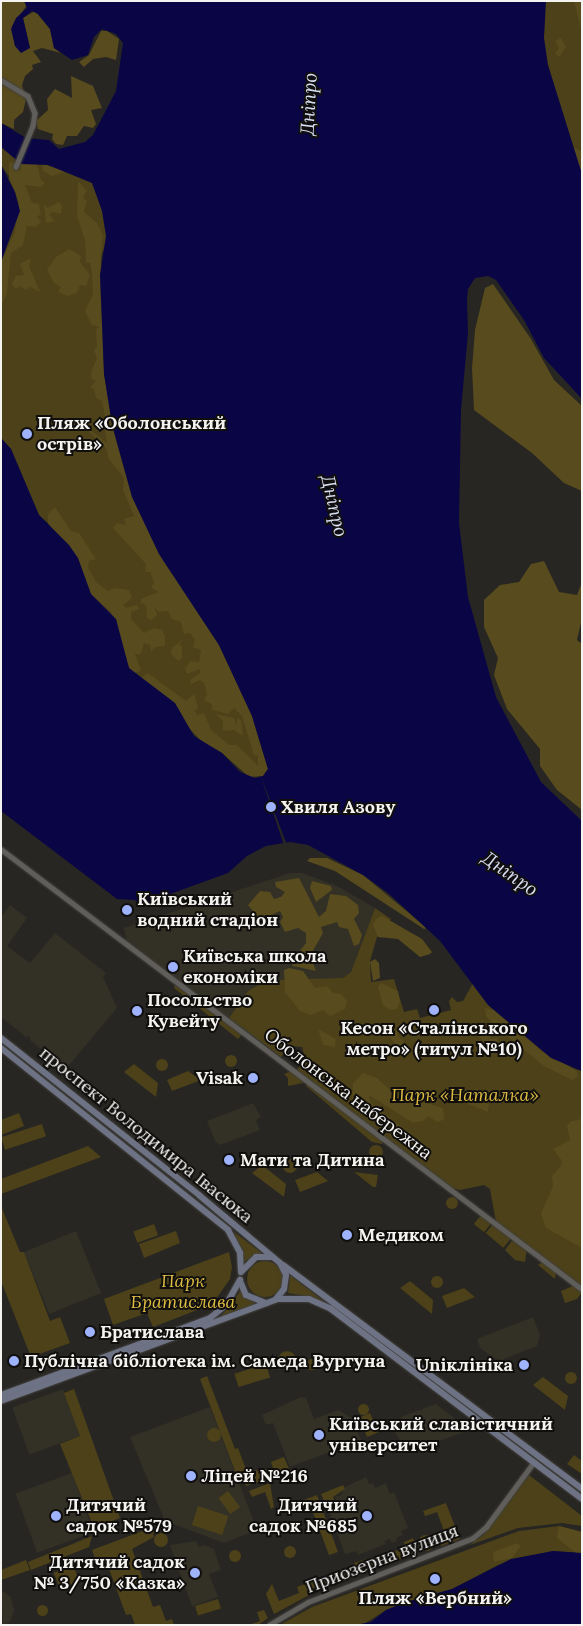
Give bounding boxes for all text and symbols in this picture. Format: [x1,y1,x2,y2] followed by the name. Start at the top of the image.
[296,72,322,136] water label: Дніпро
[37,413,226,456] place label: Пляж «Оболонський острів»
[21,428,33,440] marker: Пляж «Оболонський острів»
[316,473,352,539] water label: Дніпро
[281,796,395,818] place label: Хвиля Азову
[265,801,277,813] marker: Хвиля Азову
[478,847,542,901] water label: Дніпро
[137,889,278,932] place label: Київський водний стадіон
[121,904,133,916] marker: Київський водний стадіон
[183,946,327,989] place label: Київська школа економіки
[167,961,179,973] marker: Київська школа економіки
[147,990,252,1032] place label: Посольство Кувейту
[428,1004,440,1016] marker: Кесон «Сталінського метро» (титул №10)
[131,1005,143,1017] marker: Посольство Кувейту
[340,1018,528,1060] place label: Кесон «Сталінського метро» (титул №10)
[260,1024,436,1164] street label: Оболонська набережна
[35,1042,257,1228] street label: проспект Володимира Івасюка
[196,1067,243,1089] place label: Visak
[247,1072,259,1084] marker: Visak
[391,1084,539,1106] park label: Парк «Наталка»
[240,1149,384,1171] place label: Мати та Дитина
[222,1153,236,1167] marker: Мати та Дитина
[358,1224,444,1246] place label: Медиком
[340,1228,354,1242] marker: Медиком
[131,1271,235,1314] park label: Парк Братислава
[100,1321,204,1343] place label: Братислава
[84,1326,96,1338] marker: Братислава
[24,1350,385,1372] place label: Публічна бібліотека ім. Самеда Вургуна
[416,1354,513,1376] place label: Uniклініка
[8,1355,20,1367] marker: Публічна бібліотека ім. Самеда Вургуна
[517,1358,531,1372] marker: Uniклініка
[329,1414,553,1456] place label: Київський славістичний університет
[313,1429,325,1441] marker: Київський славістичний університет
[201,1465,308,1487] place label: Ліцей №216
[185,1470,197,1482] marker: Ліцей №216
[66,1495,172,1538] place label: Дитячий садок №579
[249,1495,357,1538] place label: Дитячий садок №685
[50,1510,62,1522] marker: Дитячий садок №579
[361,1510,373,1522] marker: Дитячий садок №685
[303,1520,461,1598] street label: Приозерна вулиця
[33,1552,185,1595] place label: Дитячий садок № 3/750 «Казка»
[189,1567,201,1579] marker: Дитячий садок № 3/750 «Казка»
[429,1573,441,1585] marker: Пляж «Вербний»
[358,1587,512,1609] place label: Пляж «Вербний»

